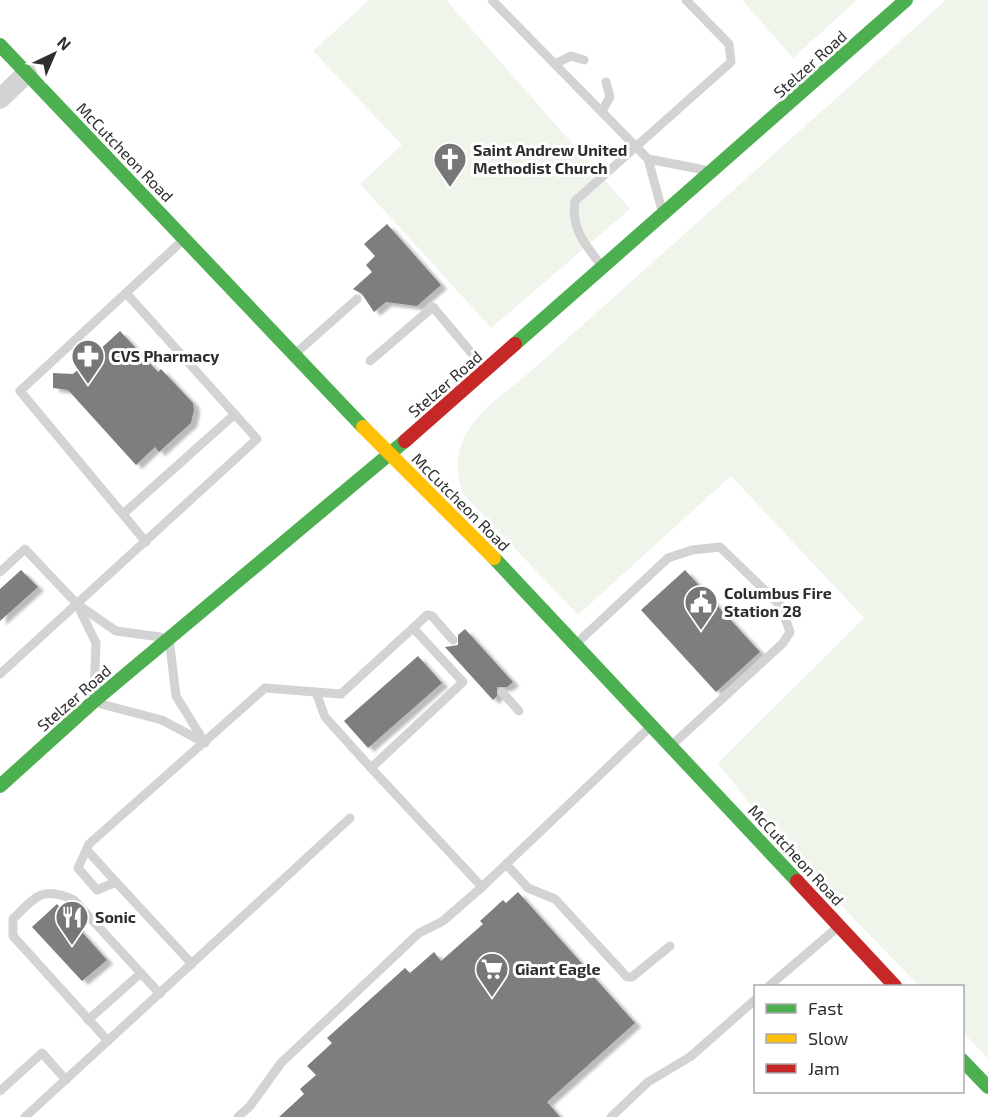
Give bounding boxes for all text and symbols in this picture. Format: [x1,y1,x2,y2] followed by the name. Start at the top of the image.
[24,24,84,84] north arrow
[769,26,850,101] street label: Stelzer Road
[54,32,76,54] text: N
[73,98,178,205] street label: McCutcheon Road
[473,140,627,177] place label: Saint Andrew United Methodist Church
[432,141,468,188] church icon: Saint Andrew United Methodist Church
[70,338,106,385] pharmacy icon: CVS Pharmacy
[111,346,219,366] place label: CVS Pharmacy
[404,346,485,421] street label: Stelzer Road
[408,449,514,555] street label: McCutcheon Road
[724,583,832,620] place label: Columbus Fire Station 28
[683,584,719,631] public building icon: Columbus Fire Station 28
[33,660,114,735] street label: Stelzer Road
[745,800,848,909] street label: McCutcheon Road
[54,899,90,946] restaurant icon: Sonic
[95,907,136,926] place label: Sonic
[474,951,510,998] supermarket icon: Giant Eagle
[515,959,600,978] place label: Giant Eagle
[754,985,964,1093] legend
[808,997,843,1019] text: Fast
[808,1027,849,1049] text: Slow
[808,1057,840,1079] text: Jam

